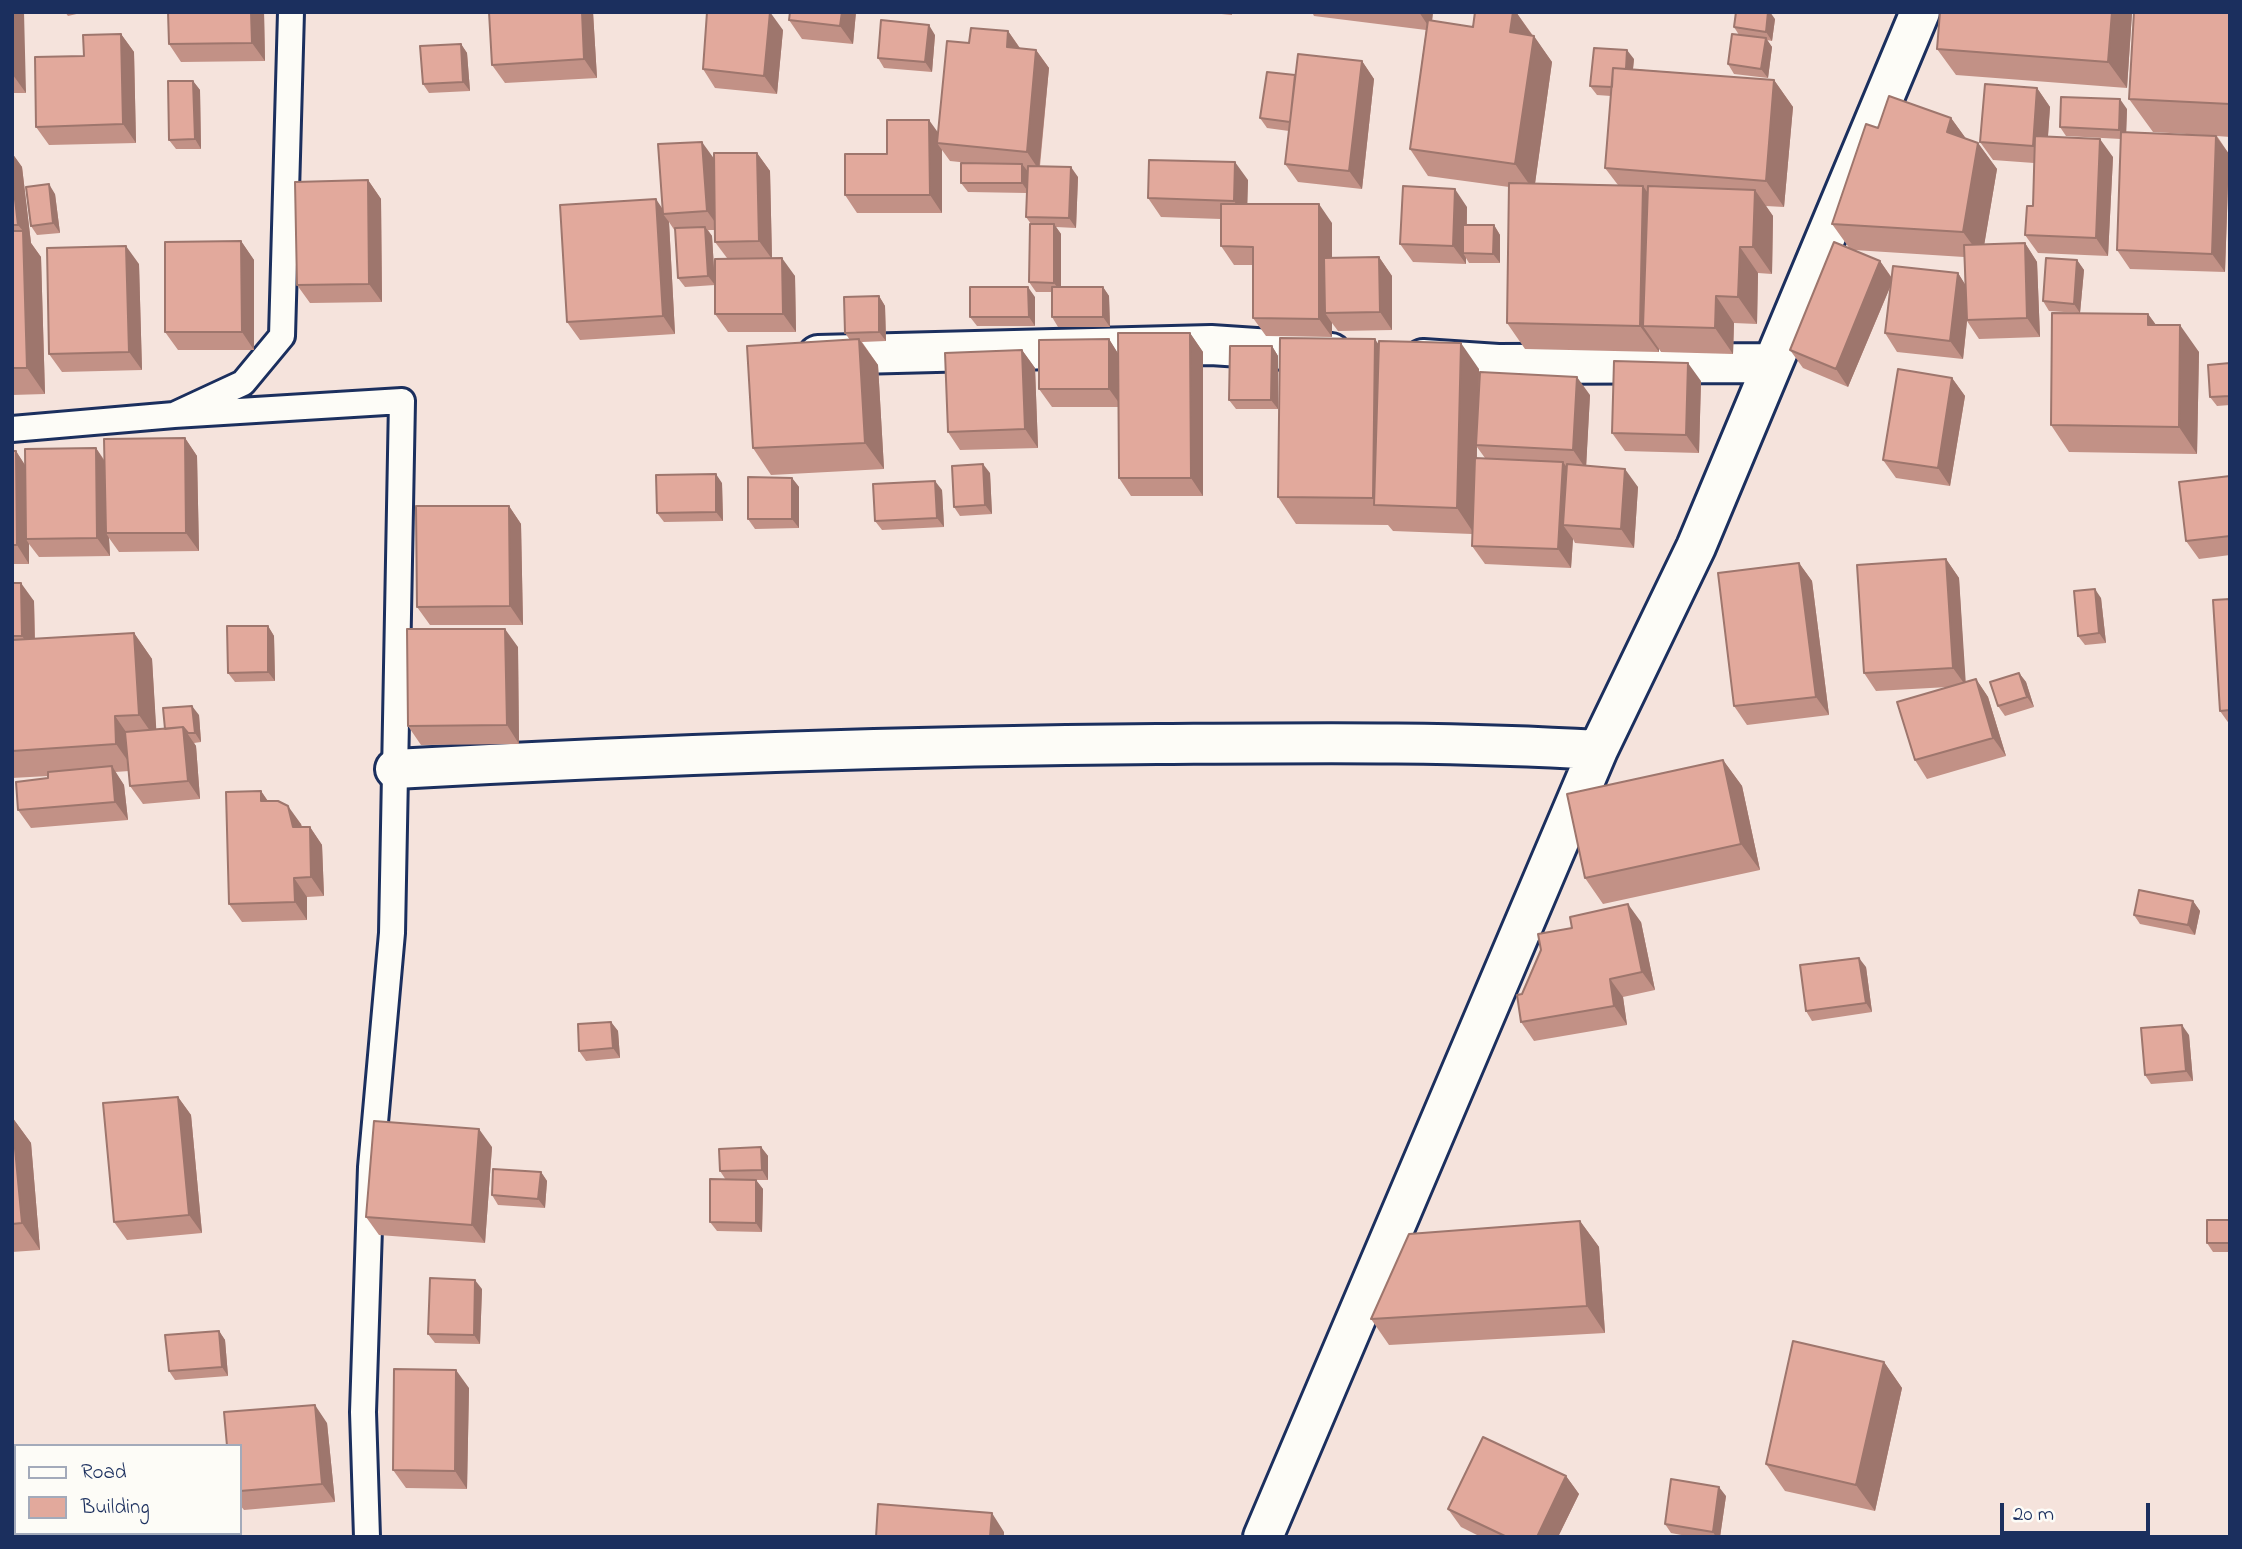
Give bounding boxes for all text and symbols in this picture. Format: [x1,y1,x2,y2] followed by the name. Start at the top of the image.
[14,1444,242,1535] legend
[81,1458,127,1488] text: Road
[2004,1490,2154,1534] scale bar
[81,1493,150,1523] text: Building
[2013,1500,2054,1530] text: 20 m

